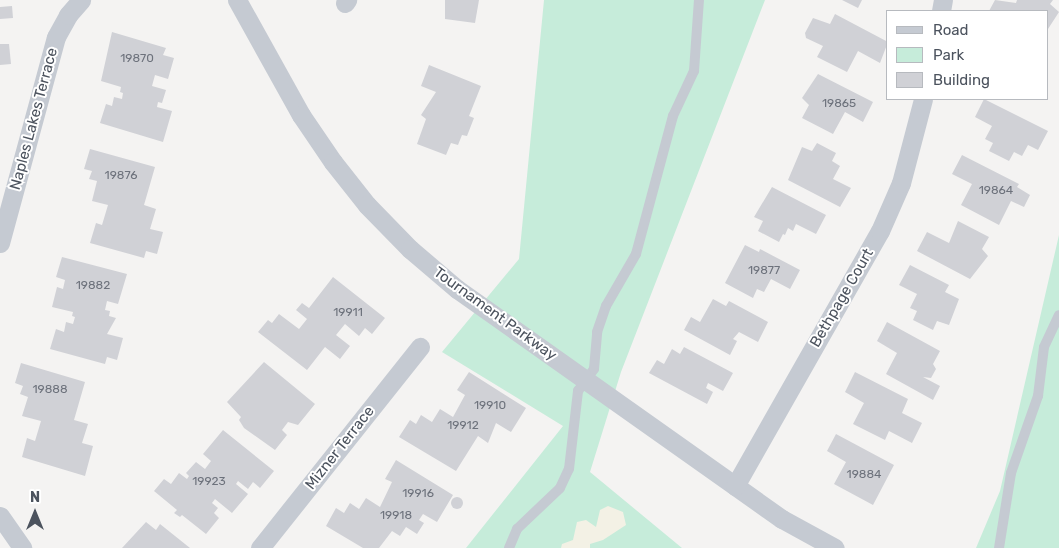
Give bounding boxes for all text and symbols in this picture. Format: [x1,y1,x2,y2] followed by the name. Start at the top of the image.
[886,10,1049,100] legend
[933,21,969,39] text: Road
[6,46,62,192] street label: Naples Lakes Terrace
[933,46,964,64] text: Park
[120,52,154,66] house number: 19870
[933,71,990,89] text: Building
[822,97,856,111] house number: 19865
[105,169,137,183] house number: 19876
[979,184,1013,198] house number: 19864
[807,246,877,350] street label: Bethpage Court
[430,263,560,365] street label: Tournament Parkway
[748,264,780,278] house number: 19877
[76,279,110,293] house number: 19882
[333,306,363,320] house number: 19911
[32,383,68,397] house number: 19888
[474,399,506,413] house number: 19910
[302,402,378,494] street label: Mizner Terrace
[447,419,479,433] house number: 19912
[847,468,881,482] house number: 19884
[192,475,226,489] house number: 19923
[402,487,434,501] house number: 19916
[10,488,60,538] north arrow
[30,489,40,506] text: N
[380,509,412,523] house number: 19918

